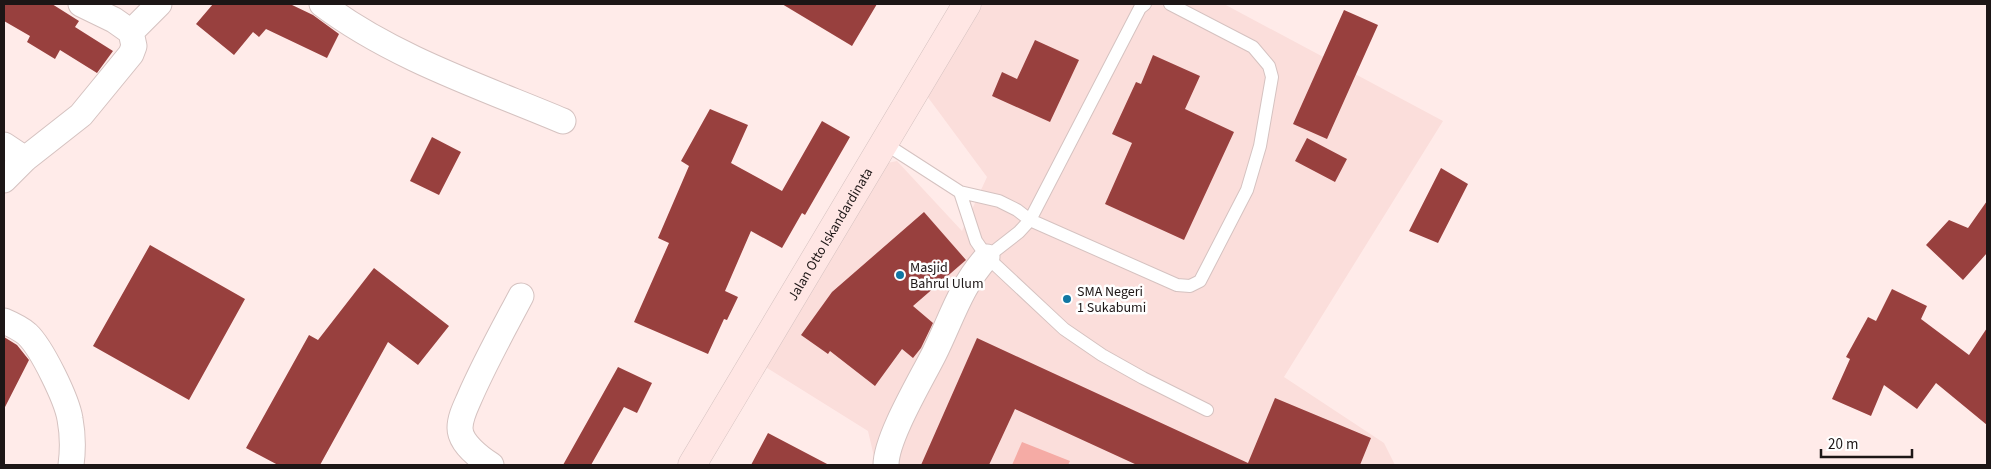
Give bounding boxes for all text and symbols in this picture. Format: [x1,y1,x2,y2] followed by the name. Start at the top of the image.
[783,164,878,305] street label: Jalan Otto Iskandardinata
[910,258,984,294] place label: Masjid Bahrul Ulum
[894,269,906,281] marker: Masjid Bahrul Ulum
[1077,282,1146,318] place label: SMA Negeri 1 Sukabumi
[1061,293,1073,305] marker: SMA Negeri 1 Sukabumi
[1821,426,1912,458] scale bar
[1828,434,1858,455] text: 20 m

